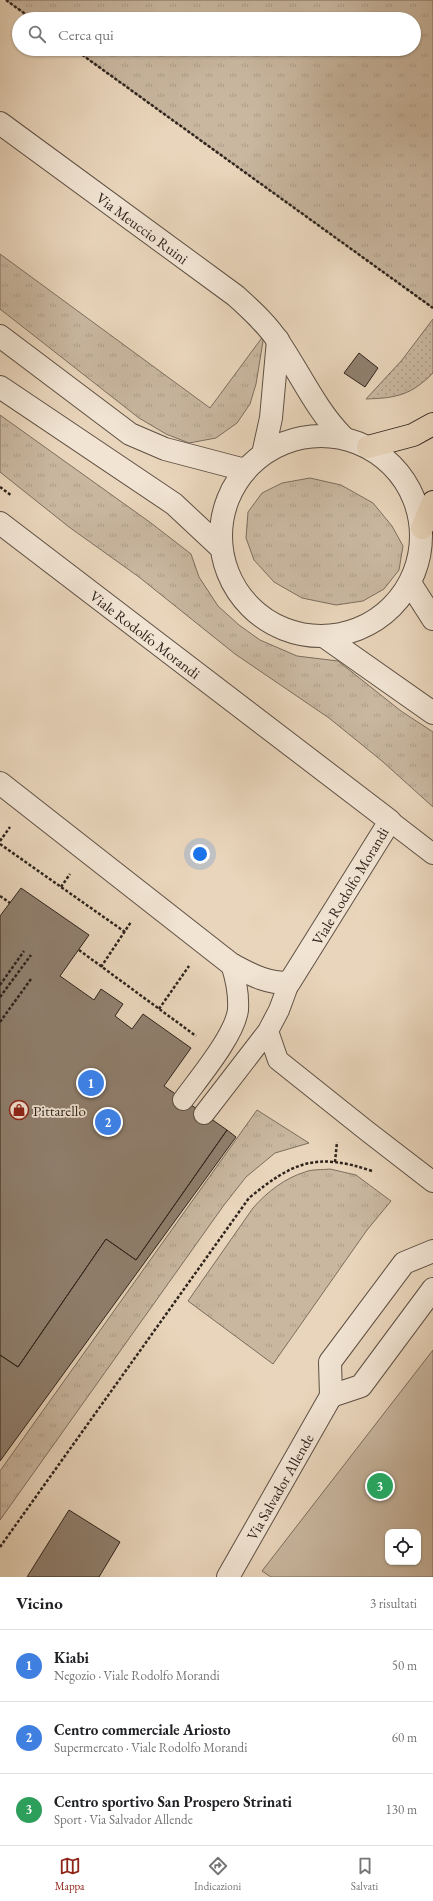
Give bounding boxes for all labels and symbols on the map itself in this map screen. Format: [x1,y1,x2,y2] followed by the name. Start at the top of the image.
[93,188,193,268] street label: Via Meuccio Ruini
[86,586,205,683] street label: Viale Rodolfo Morandi
[307,823,393,948] street label: Viale Rodolfo Morandi
[190,844,210,864] your location
[78,1068,104,1098] pin: 1
[8,1099,30,1121] shop icon: Pittarello
[33,1101,86,1120] place label: Pittarello
[95,1107,121,1137] pin: 2
[242,1430,317,1543] street label: Via Salvador Allende
[367,1471,393,1501] pin: 3

